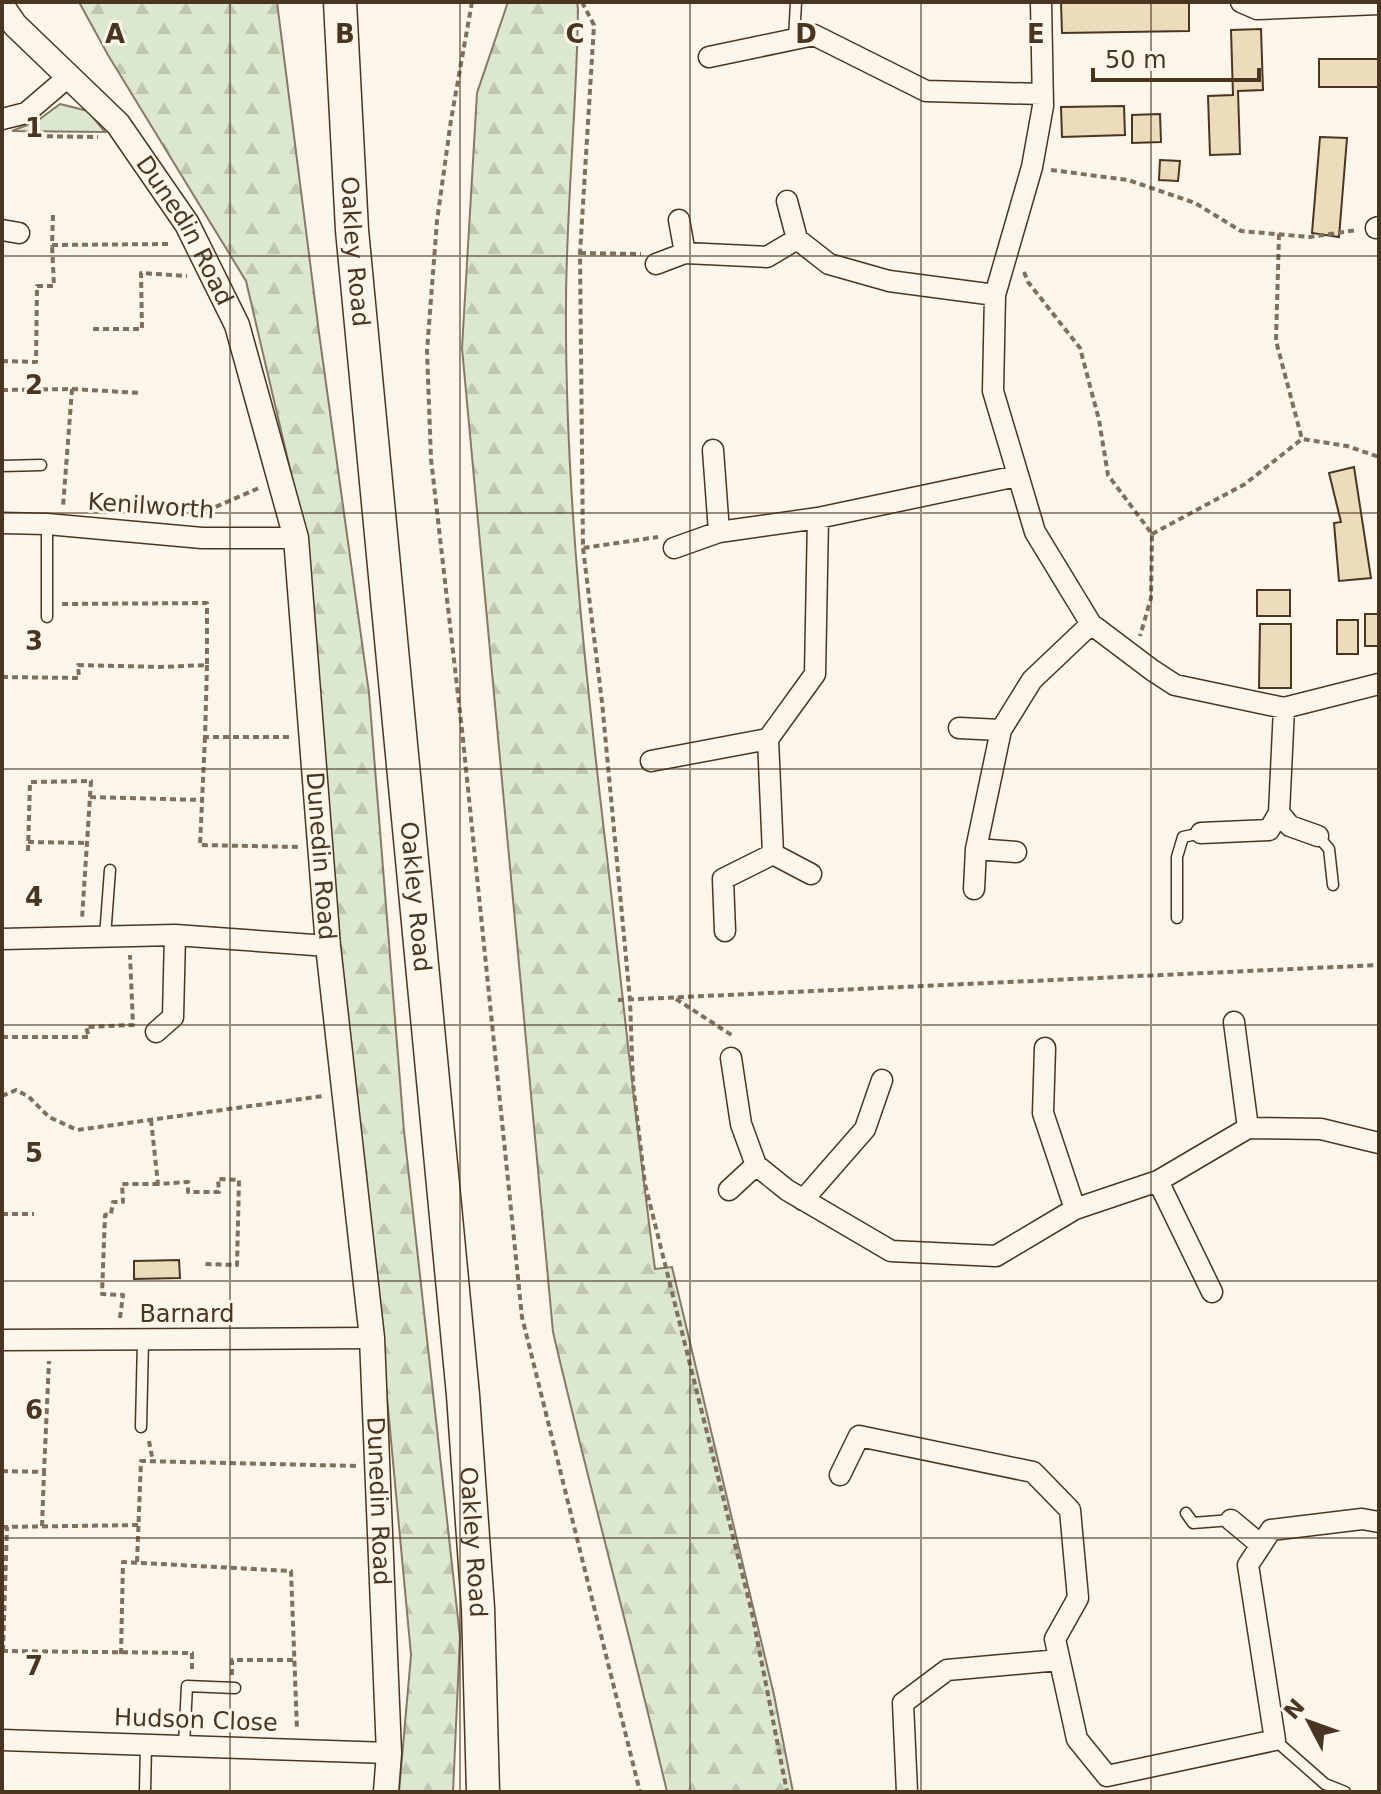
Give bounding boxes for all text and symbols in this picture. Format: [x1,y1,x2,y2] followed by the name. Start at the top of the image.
[105,19,125,49] text: A
[335,19,355,49] text: B
[565,19,585,49] text: C
[795,19,817,49] text: D
[1027,19,1045,49] text: E
[1093,32,1259,82] scale bar
[1105,46,1167,74] text: 50 m
[25,113,43,143] text: 1
[130,150,239,310] street label: Dunedin Road
[335,175,375,328] street label: Oakley Road
[25,370,43,400] text: 2
[87,488,215,524] street label: Kenilworth
[25,626,43,656] text: 3
[300,771,341,941] street label: Dunedin Road
[394,820,437,973] street label: Oakley Road
[25,882,43,912] text: 4
[25,1138,43,1168] text: 5
[139,1300,235,1328] street label: Barnard
[25,1395,43,1425] text: 6
[361,1416,396,1586] street label: Dunedin Road
[454,1466,492,1618] street label: Oakley Road
[25,1651,43,1681] text: 7
[1269,1682,1349,1762] north arrow
[1279,1694,1310,1724] text: N
[114,1703,278,1737] street label: Hudson Close

